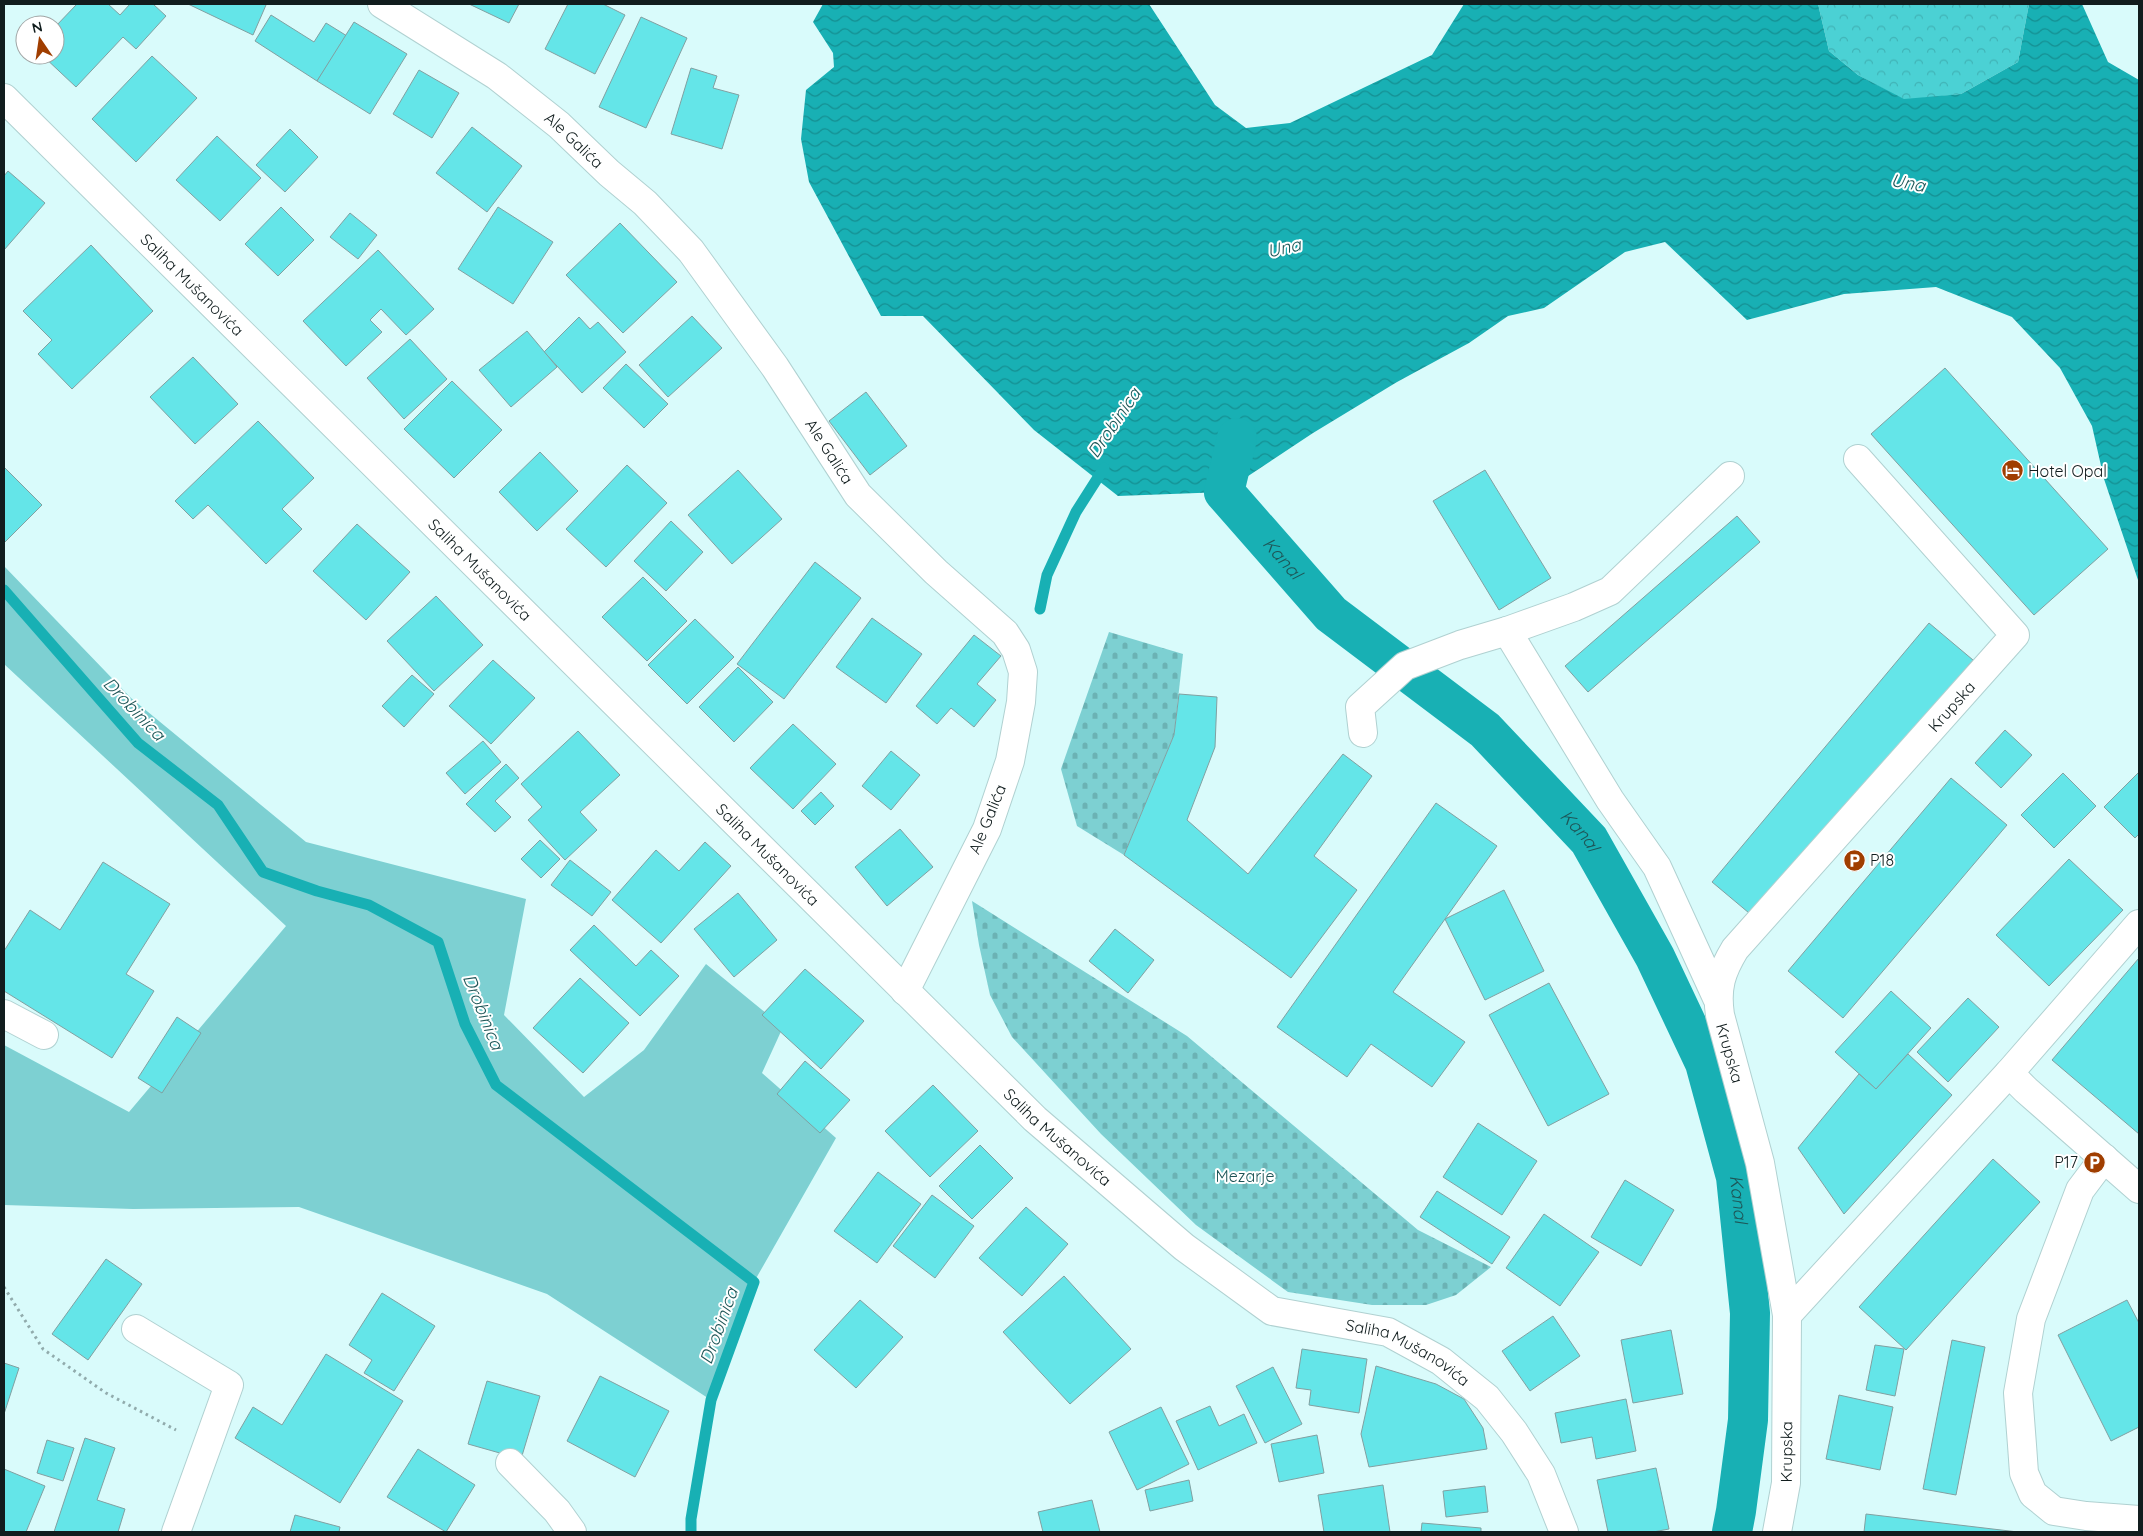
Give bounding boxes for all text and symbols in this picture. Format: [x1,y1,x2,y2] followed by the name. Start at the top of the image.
[15,15,65,65] north arrow
[30,17,44,37] text: N
[541,108,608,172] street label: Ale Galića
[1889,168,1928,197] water label: Una
[136,229,248,340] street label: Saliha Mušanovića
[1265,232,1304,263] water label: Una
[1082,382,1146,462] water label: Drobinica
[801,415,858,488] street label: Ale Galića
[2000,459,2024,483] hotel icon: Hotel Opal
[2028,461,2107,481] place label: Hotel Opal
[424,514,536,625] street label: Saliha Mušanovića
[1258,532,1309,585] water label: Kanal
[98,672,171,746] water label: Drobinica
[1923,677,1979,736] street label: Krupska
[964,781,1010,857] street label: Ale Galića
[712,799,824,910] street label: Saliha Mušanovića
[1555,805,1606,857] water label: Kanal
[1842,848,1866,872] parking icon: P18
[1870,850,1894,870] place label: P18
[458,971,509,1054] water label: Drobinica
[1712,1021,1748,1085] street label: Krupska
[1000,1084,1116,1190] street label: Saliha Mušanovića
[2082,1150,2106,1174] parking icon: P17
[2054,1152,2078,1172] place label: P17
[1216,1166,1275,1186] park label: Mezarje
[1725,1174,1753,1226] water label: Kanal
[694,1283,743,1367] water label: Drobinica
[1344,1315,1474,1390] street label: Saliha Mušanovića
[1776,1421,1796,1483] street label: Krupska

